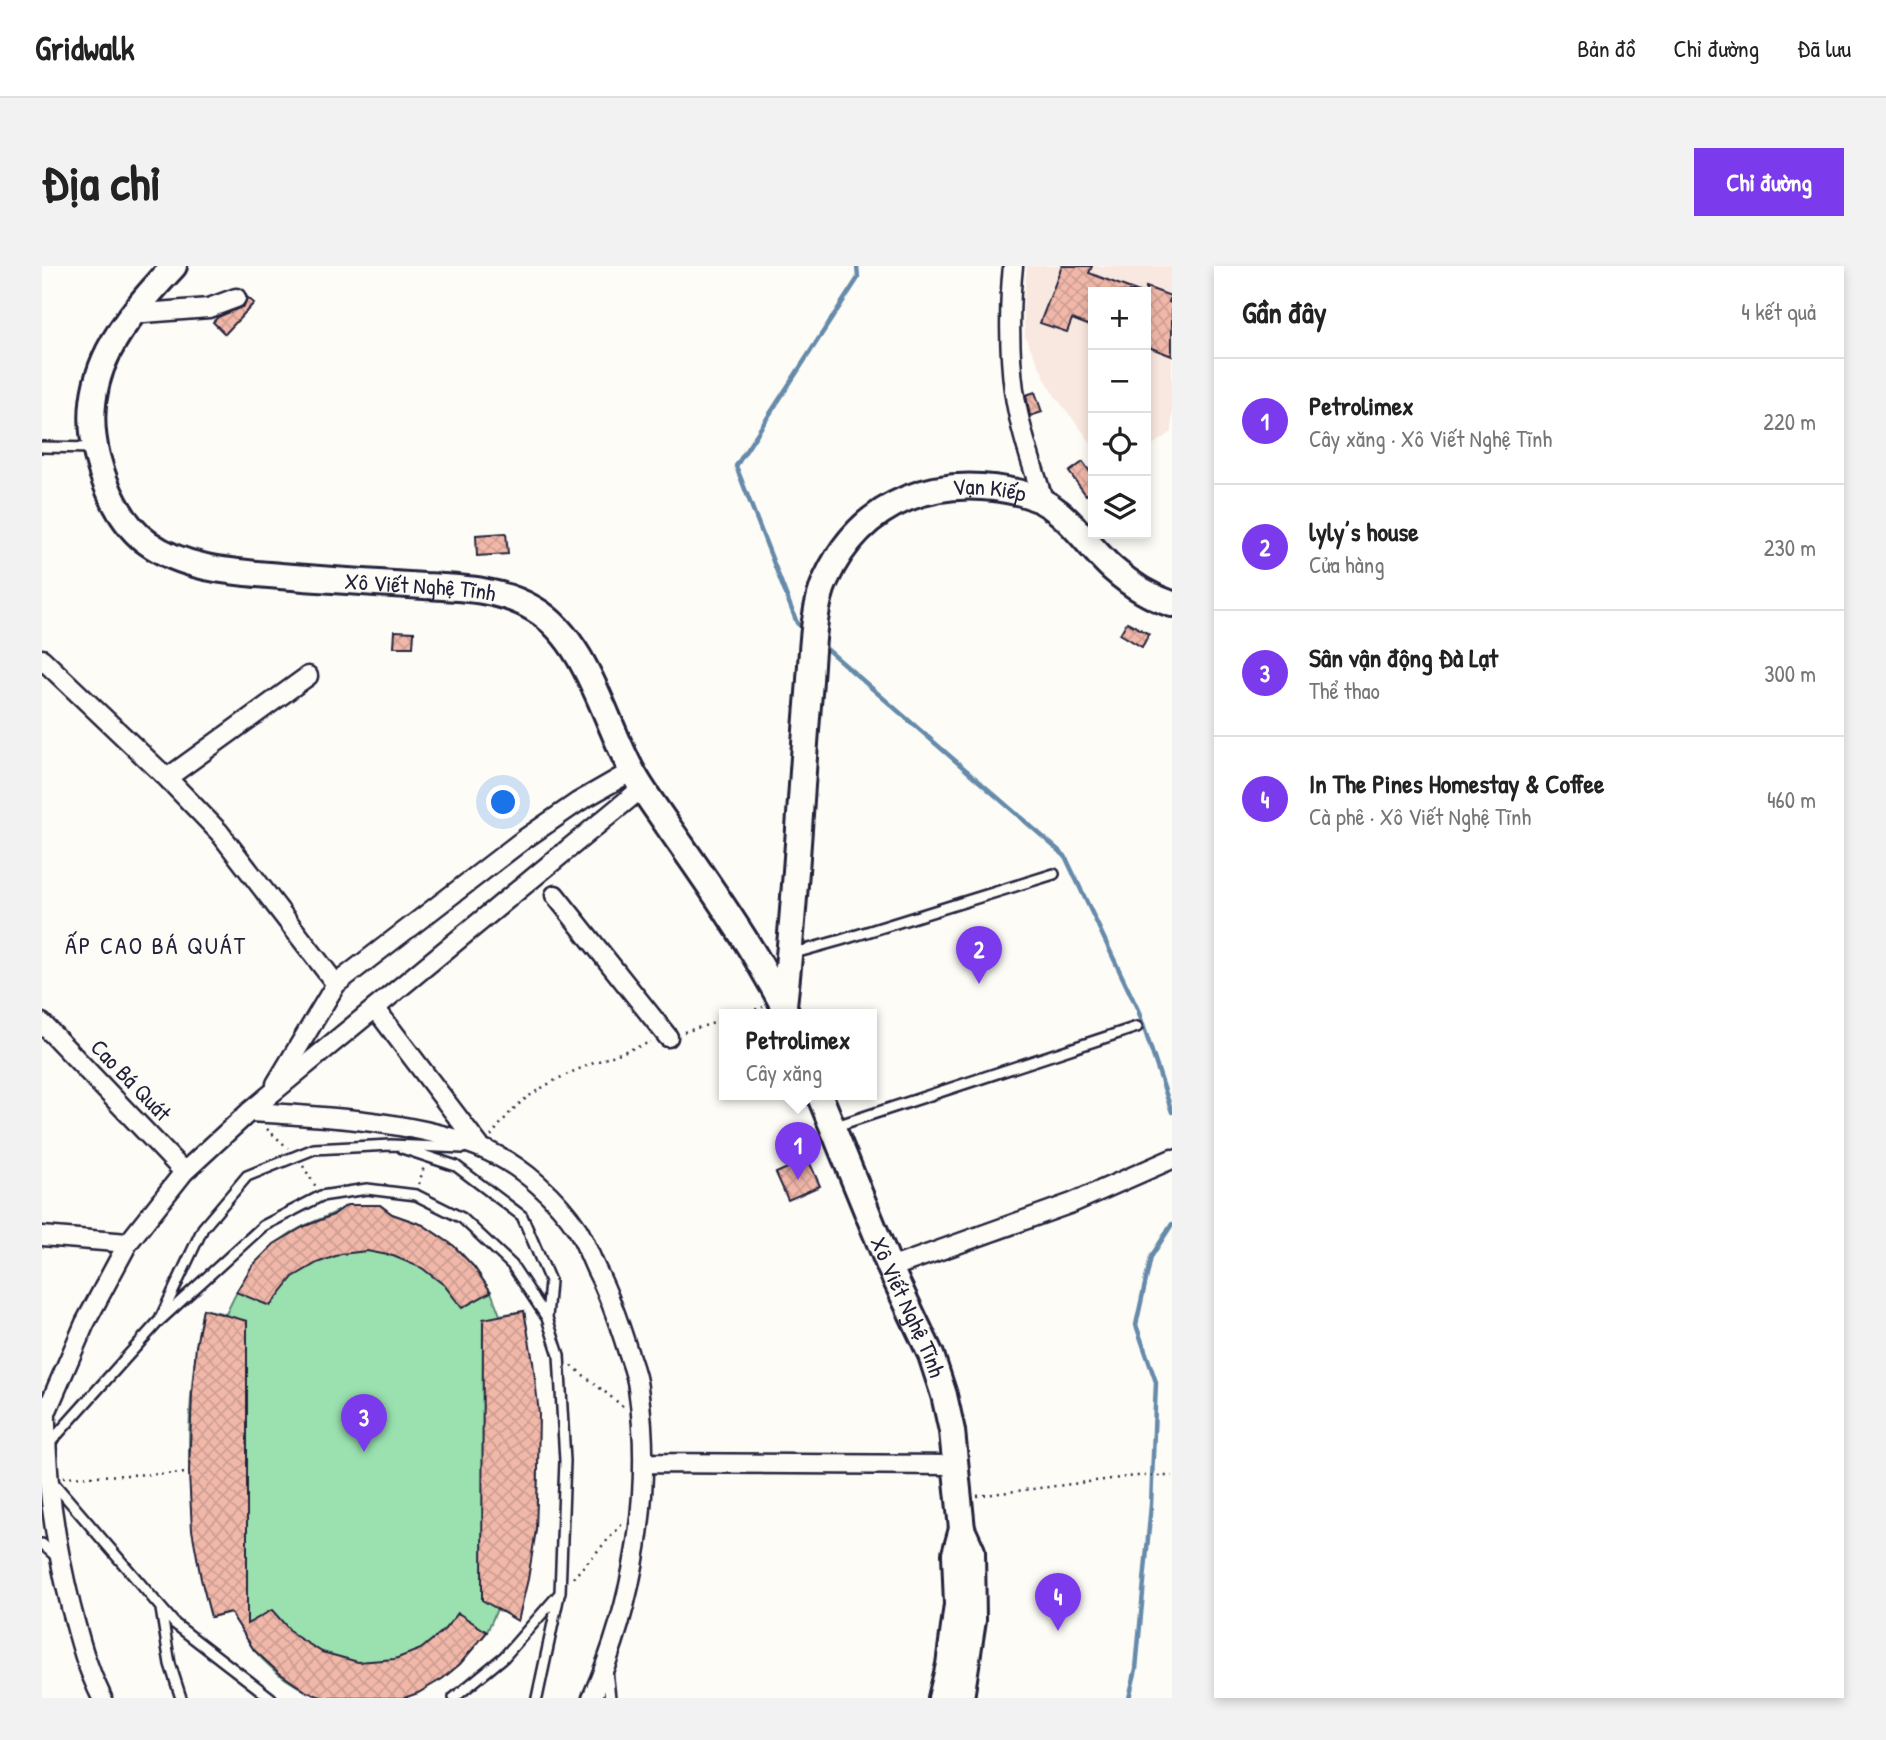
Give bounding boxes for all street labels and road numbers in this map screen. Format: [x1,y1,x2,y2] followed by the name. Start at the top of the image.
[952,471,1030,509] street label: Vạn Kiếp
[344,565,499,608] street label: Xô Viết Nghệ Tĩnh
[84,1032,179,1128] street label: Cao Bá Quát
[864,1232,953,1381] street label: Xô Viết Nghệ Tĩnh

